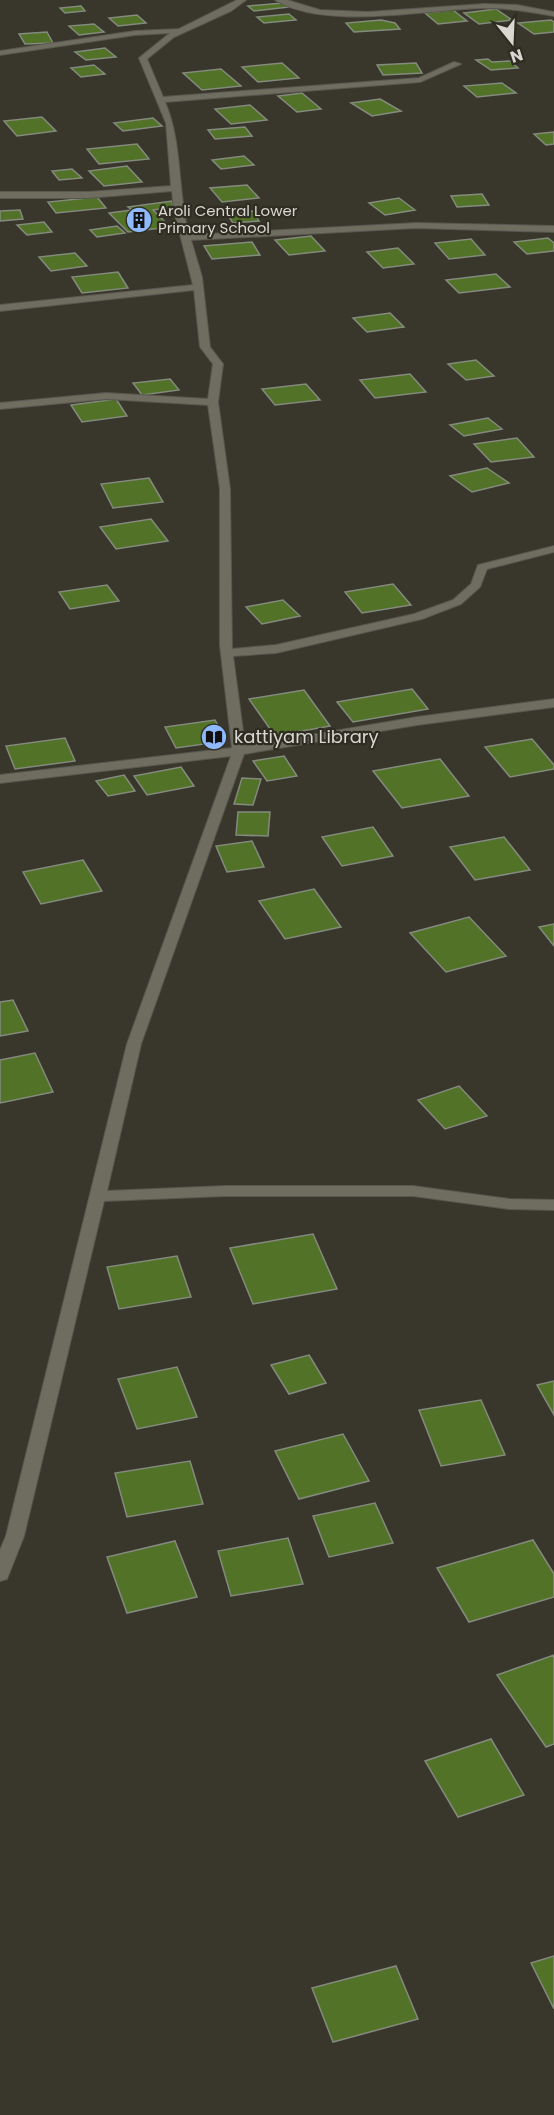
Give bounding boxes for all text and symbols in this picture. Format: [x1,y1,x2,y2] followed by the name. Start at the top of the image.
[482,12,542,72] north arrow
[507,43,526,69] text: N
[158,200,298,238] place label: Aroli Central Lower Primary School
[124,205,154,235] building icon: Aroli Central Lower Primary School
[199,722,229,752] library icon: kattiyam Library
[234,724,379,749] place label: kattiyam Library

